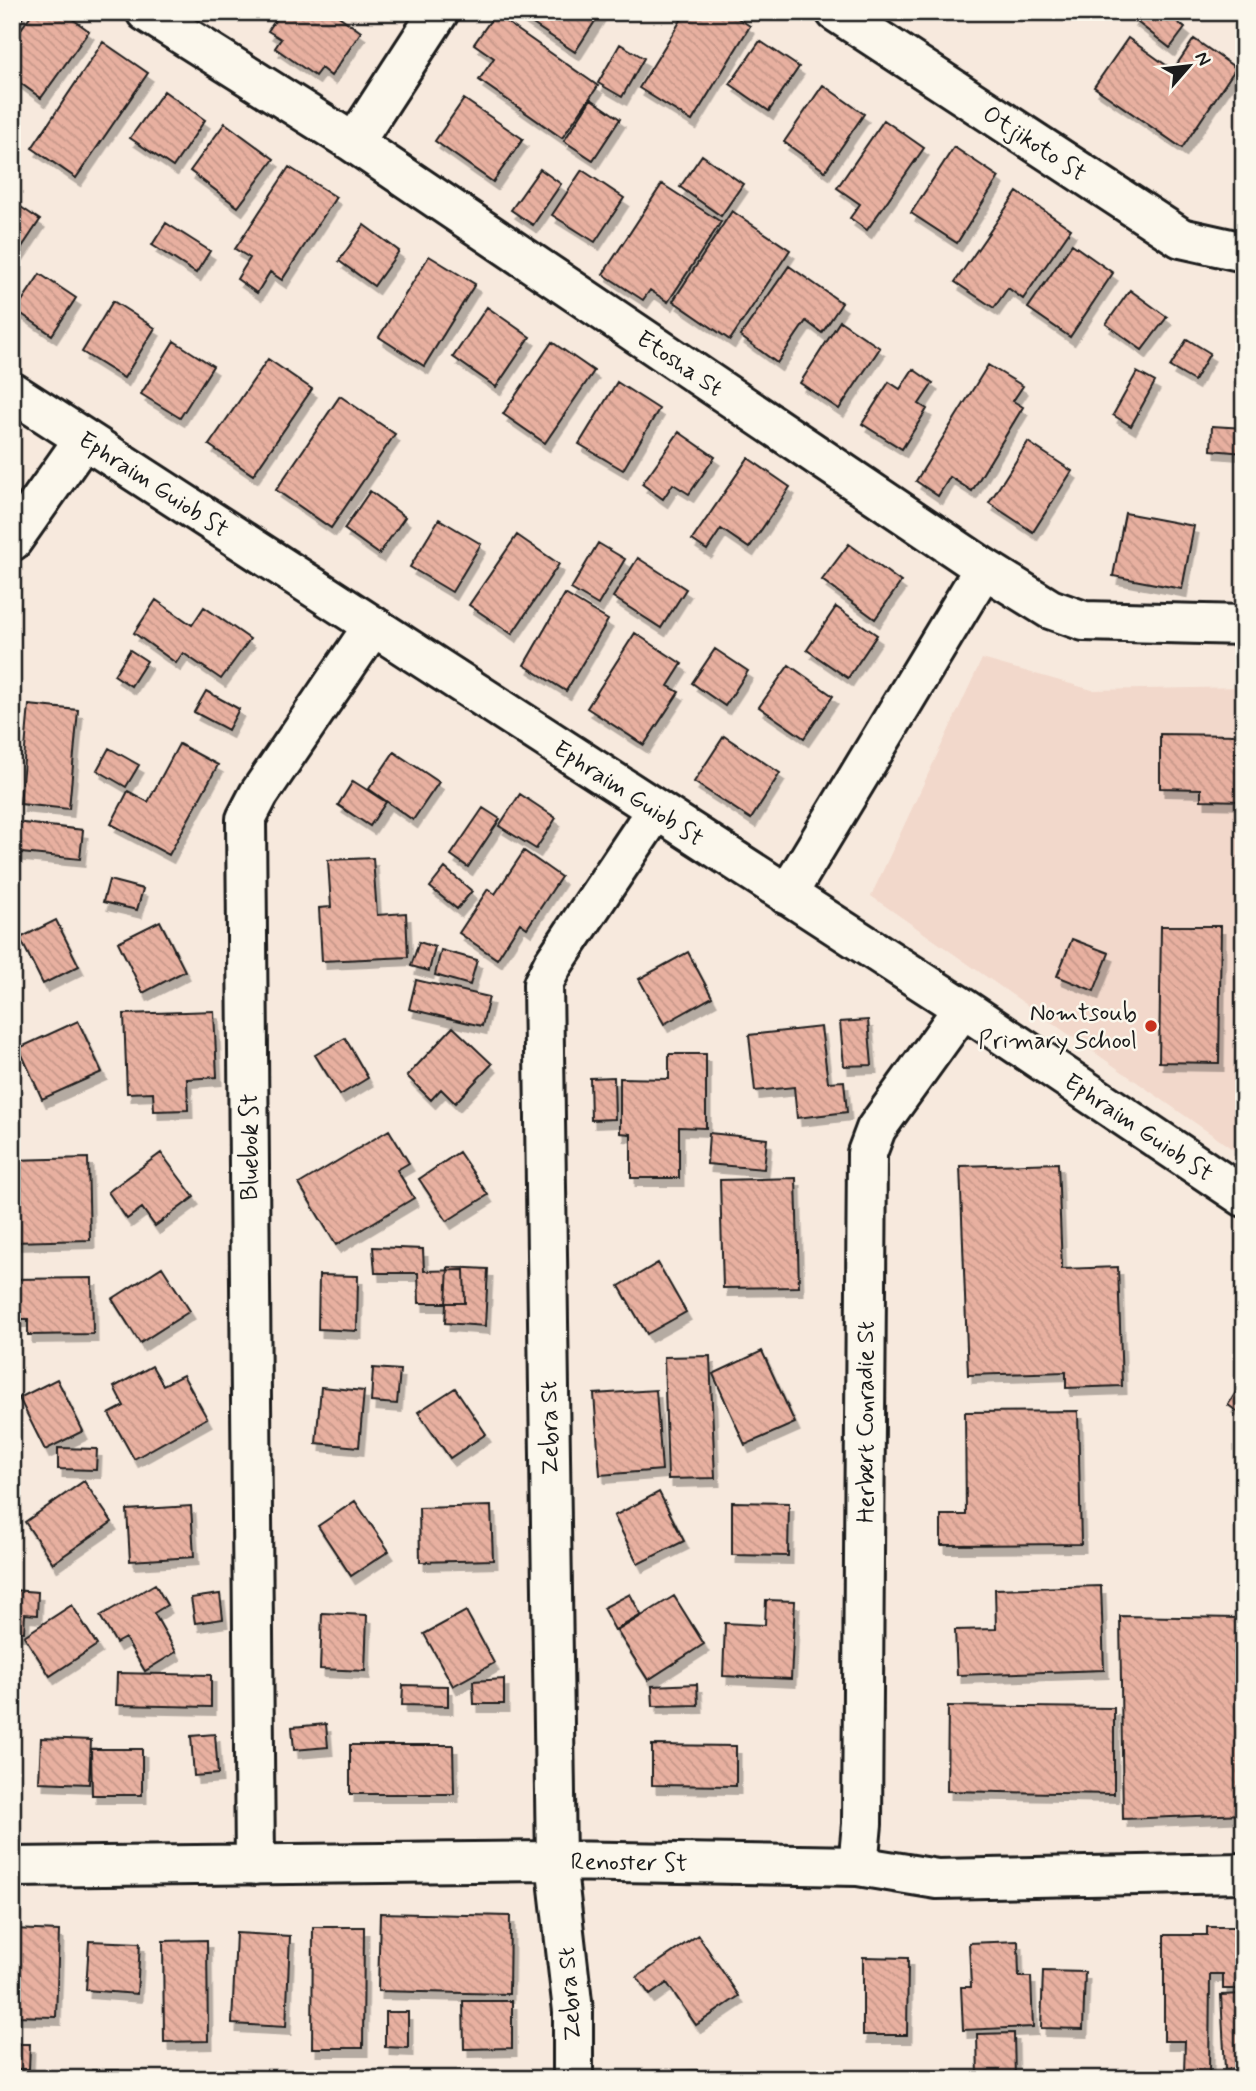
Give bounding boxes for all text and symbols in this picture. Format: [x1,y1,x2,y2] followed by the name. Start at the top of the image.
[1154,32,1224,102] north arrow
[1189,47,1217,70] text: N
[976,99,1092,189] street label: Otjikoto St
[630,324,728,404] street label: Etosha St
[72,425,234,545] street label: Ephraim Guiob St
[547,734,709,854] street label: Ephraim Guiob St
[978,998,1137,1057] place label: Nomtsoub Primary School
[1143,1018,1159,1034] marker: Nomtsoub Primary School
[1058,1067,1219,1190] street label: Ephraim Guiob St
[235,1093,266,1201] street label: Bluebok St
[851,1321,882,1523] street label: Herbert Conradie St
[534,1381,567,1475] street label: Zebra St
[570,1847,688,1880] street label: Renoster St
[552,1946,589,2042] street label: Zebra St

